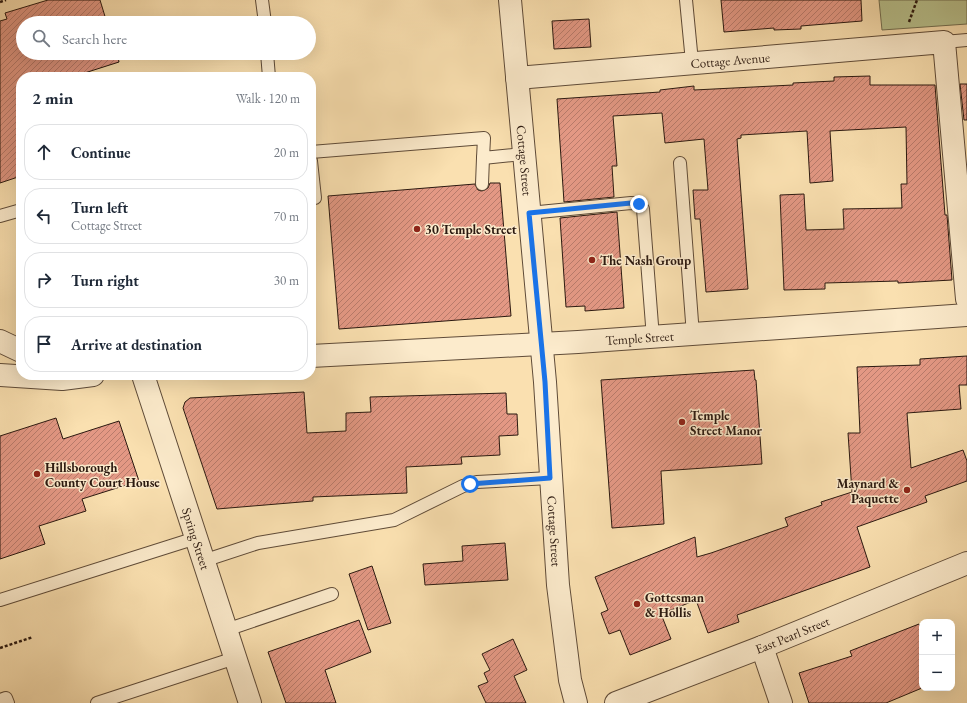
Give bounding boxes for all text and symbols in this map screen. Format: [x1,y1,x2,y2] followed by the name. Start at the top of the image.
[16,16,316,60] search box
[30,27,52,49] icon: search
[62,29,127,48] text: Search here
[690,49,771,72] street label: Cottage Avenue
[32,87,73,109] text: 2 min
[236,90,300,107] text: Walk · 120 m
[512,124,536,197] street label: Cottage Street
[33,141,55,163] icon: ahead
[71,143,131,162] text: Continue
[274,144,299,161] text: 20 m
[630,195,648,213] route end
[71,198,128,217] text: Turn left
[33,205,55,227] icon: left
[274,208,299,225] text: 70 m
[71,217,142,234] text: Cottage Street
[425,221,517,238] place label: 30 Temple Street
[412,224,422,234] marker: 30 Temple Street
[600,252,691,269] place label: The Nash Group
[587,255,597,265] marker: The Nash Group
[33,269,55,291] icon: right
[71,271,139,290] text: Turn right
[274,272,299,289] text: 30 m
[605,327,674,349] street label: Temple Street
[33,333,55,355] icon: arrive
[71,335,202,354] text: Arrive at destination
[690,407,763,439] place label: Temple Street Manor
[677,417,687,427] marker: Temple Street Manor
[45,459,160,491] place label: Hillsborough County Court House
[32,469,42,479] marker: Hillsborough County Court House
[461,475,479,493] route start
[837,475,900,507] place label: Maynard & Paquette
[902,485,912,495] marker: Maynard & Paquette
[543,495,565,567] street label: Cottage Street
[178,506,214,572] street label: Spring Street
[645,589,705,621] place label: Gottesman & Hollis
[632,599,642,609] marker: Gottesman & Hollis
[753,612,832,658] street label: East Pearl Street
[919,619,955,691] map controls
[919,619,955,655] button: +
[919,655,955,691] button: −

